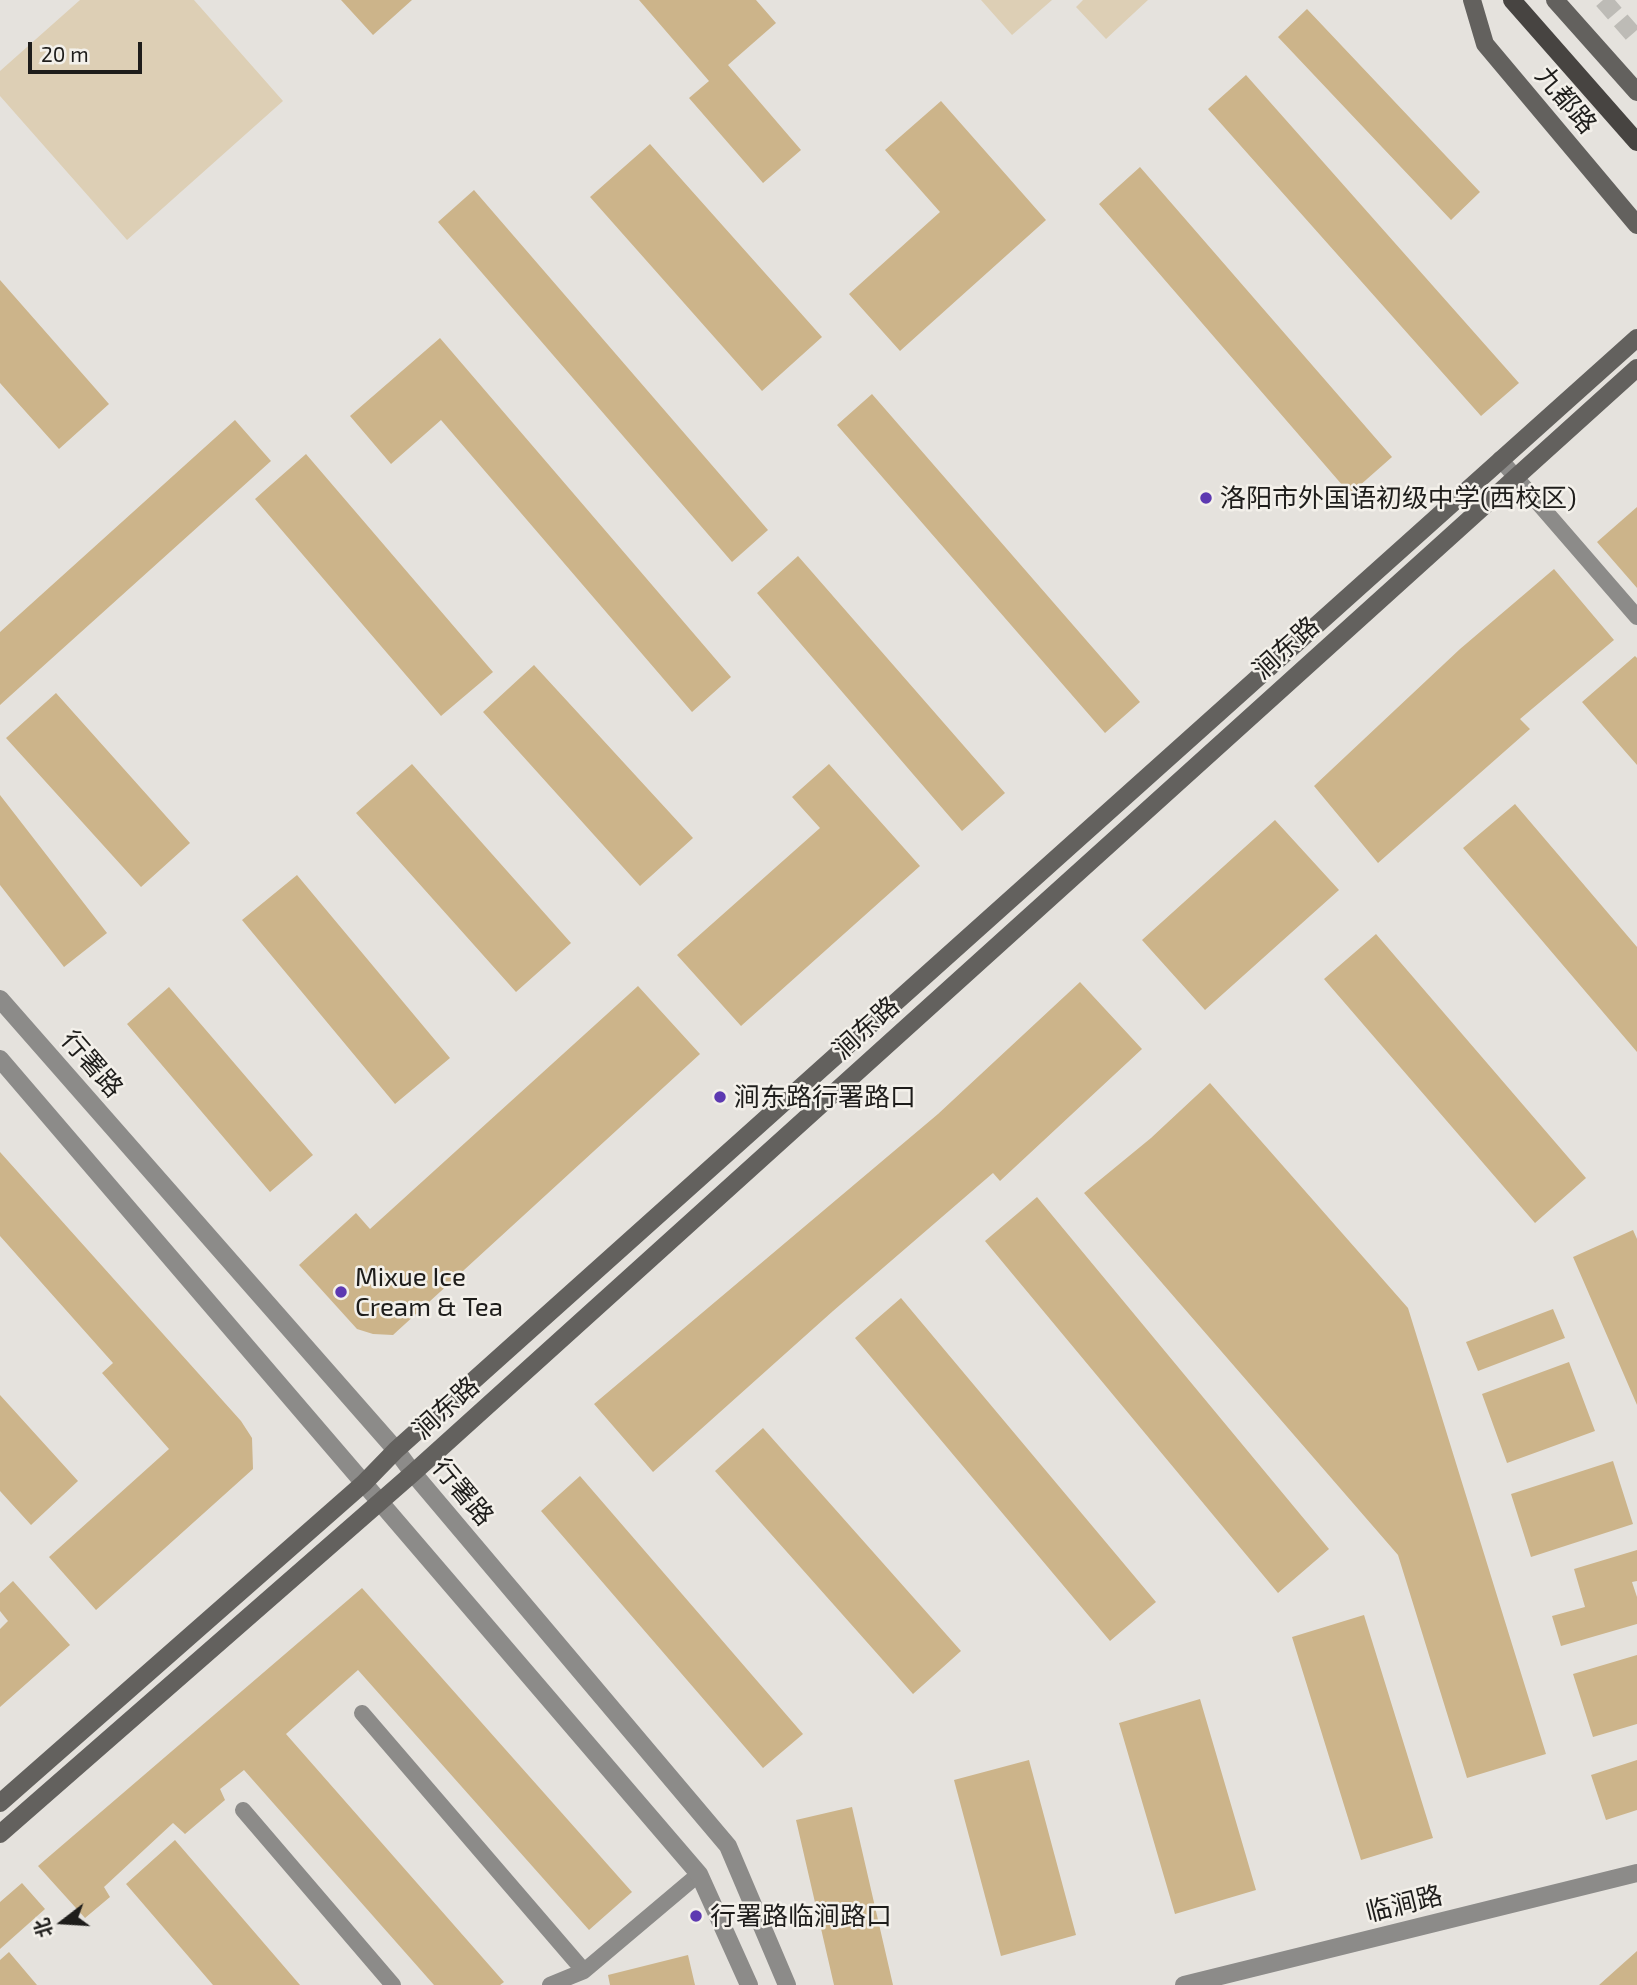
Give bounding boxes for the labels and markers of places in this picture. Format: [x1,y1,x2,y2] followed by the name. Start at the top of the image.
[1220,482,1577,514] place label: 洛阳市外国语初级中学(西校区)
[1198,490,1214,506] marker: 洛阳市外国语初级中学(西校区)
[734,1081,916,1113] place label: 涧东路行署路口
[712,1089,728,1105] marker: 涧东路行署路口
[355,1261,503,1322] place label: Mixue Ice Cream & Tea
[333,1284,349,1300] marker: Mixue Ice Cream & Tea
[710,1900,892,1932] place label: 行署路临涧路口
[688,1908,704,1924] marker: 行署路临涧路口

